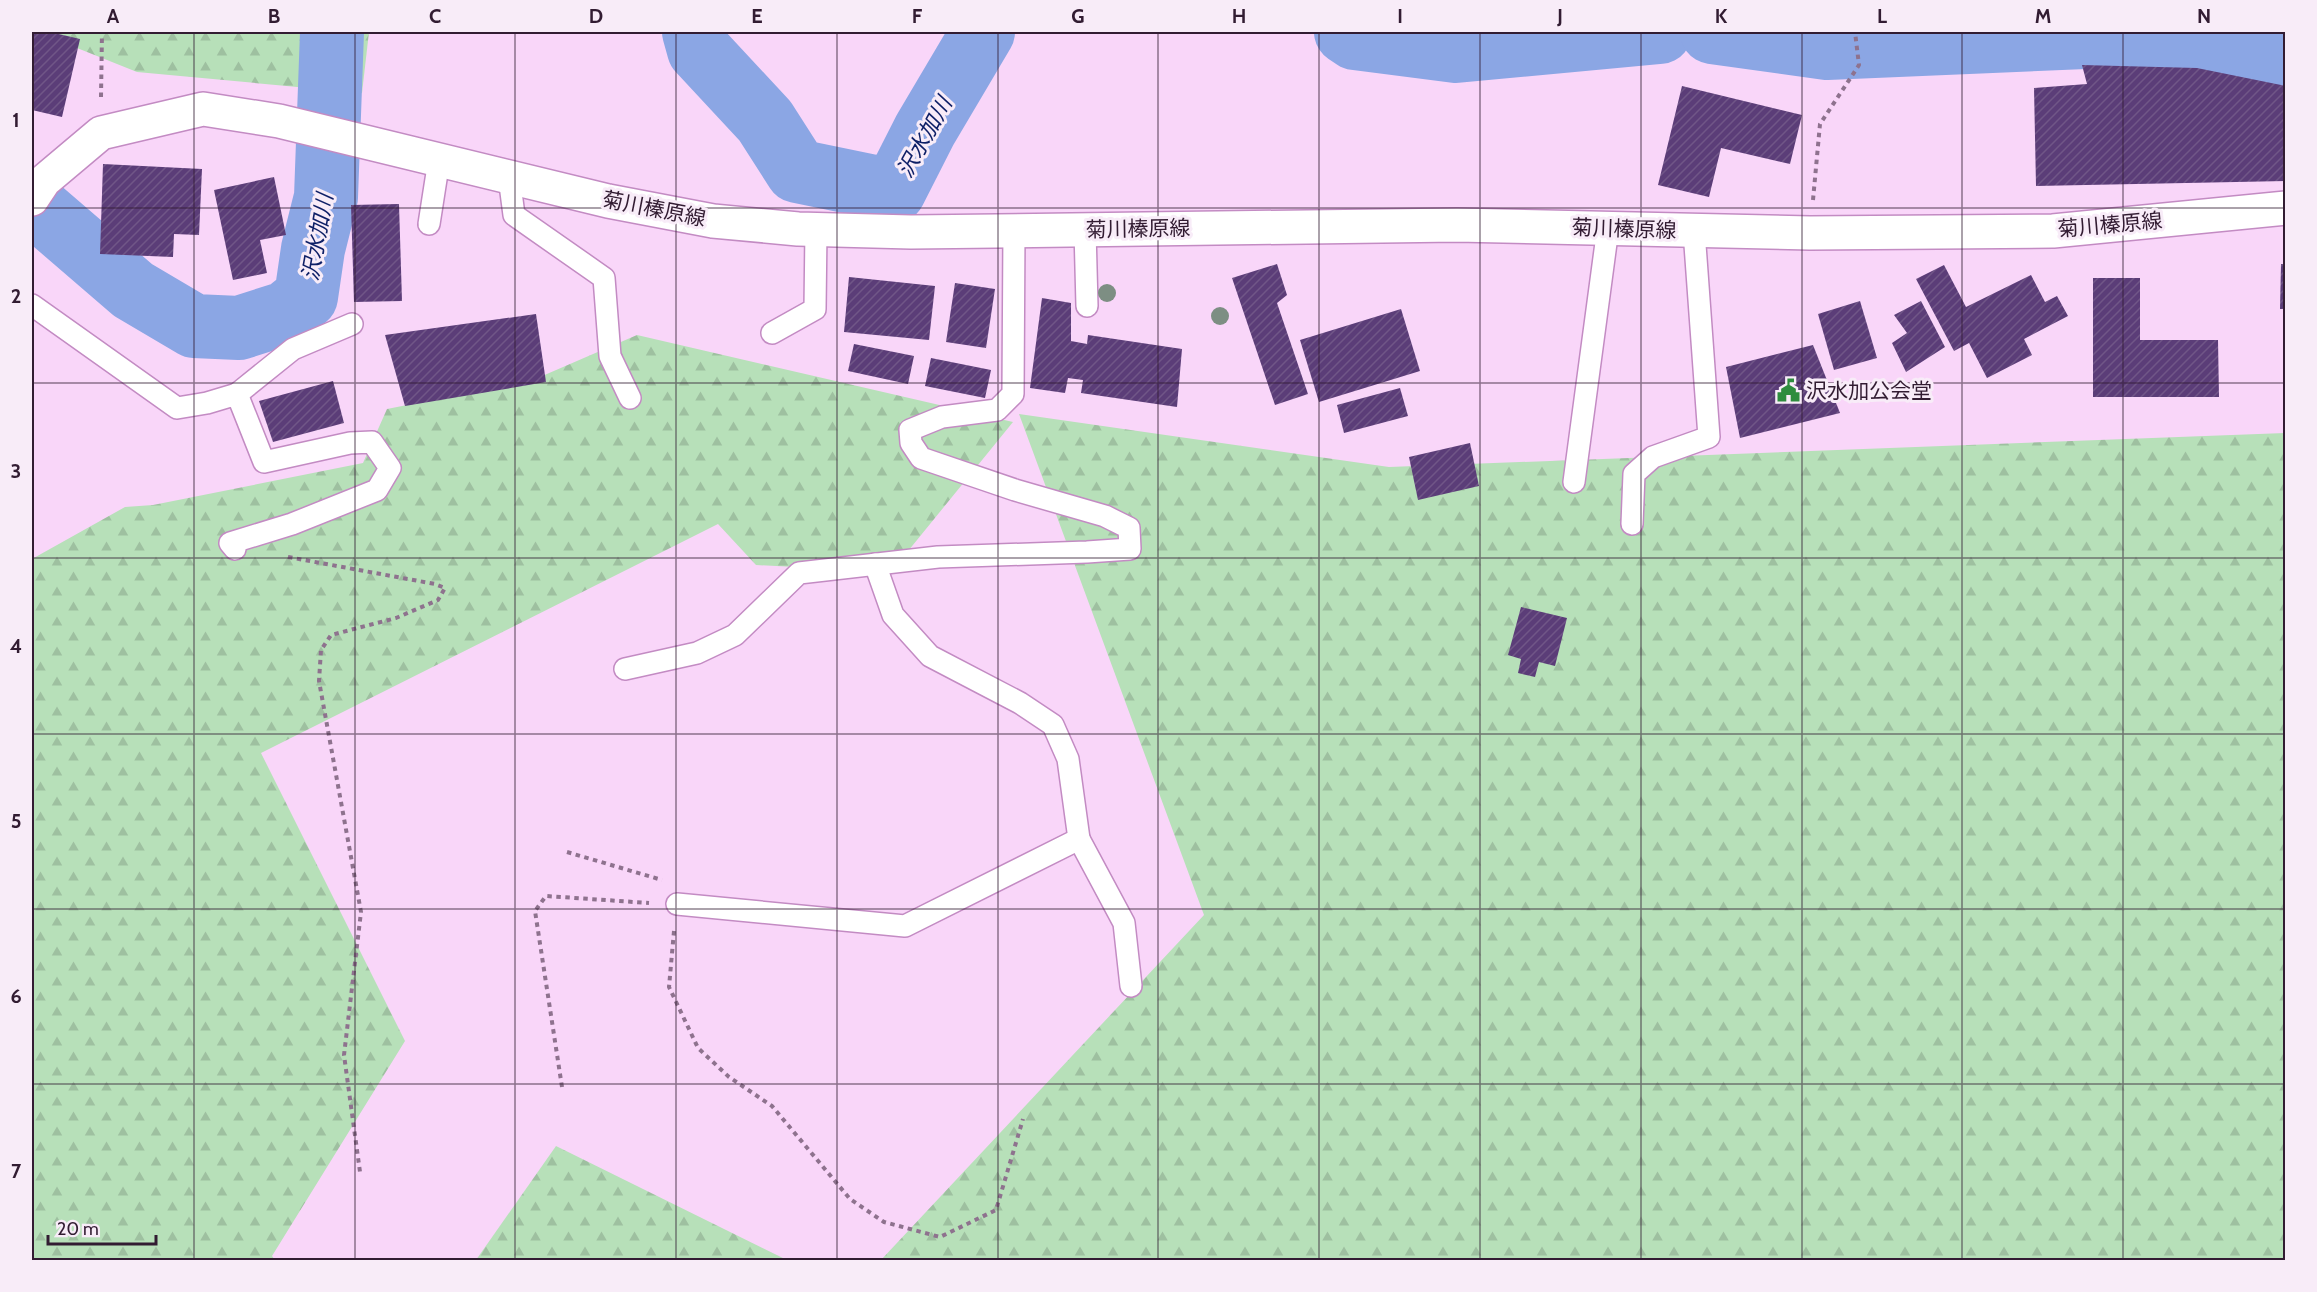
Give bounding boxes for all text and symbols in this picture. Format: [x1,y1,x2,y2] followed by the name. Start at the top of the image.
[107,4,120,28] text: A
[268,4,280,28] text: B
[429,4,441,28] text: C
[589,4,603,28] text: D
[751,4,763,28] text: E
[912,4,923,28] text: F
[1071,4,1085,28] text: G
[1232,4,1246,28] text: H
[1397,4,1403,28] text: I
[1556,4,1563,28] text: J
[1715,4,1728,28] text: K
[1877,4,1887,28] text: L
[2035,4,2051,28] text: M
[2197,4,2211,28] text: N
[891,90,959,182] water label: 沢水加川
[12,108,20,132] text: 1
[600,186,708,231] street label: 菊川榛原線
[297,189,339,283] water label: 沢水加川
[2057,207,2163,242] street label: 菊川榛原線
[1571,214,1677,243] street label: 菊川榛原線
[1085,215,1191,242] street label: 菊川榛原線
[11,284,21,308] text: 2
[1775,378,1801,404] public building icon: 沢水加公会堂
[1806,378,1932,403] place label: 沢水加公会堂
[11,459,21,483] text: 3
[10,634,22,658] text: 4
[11,809,21,833] text: 5
[10,984,22,1008] text: 6
[11,1159,22,1183] text: 7
[48,1208,156,1246] scale bar
[57,1218,99,1240] text: 20 m

